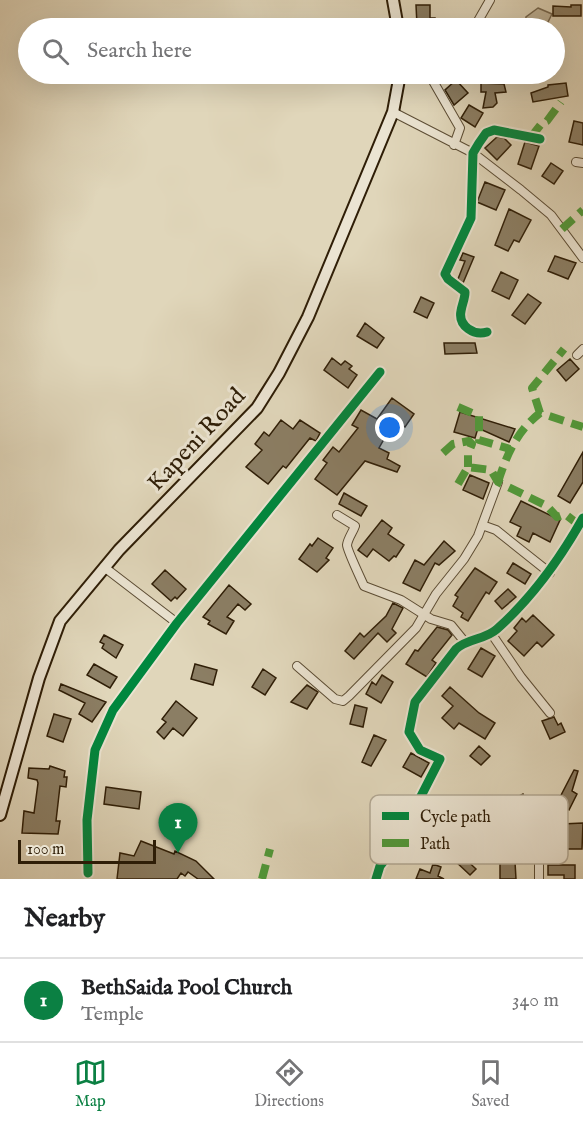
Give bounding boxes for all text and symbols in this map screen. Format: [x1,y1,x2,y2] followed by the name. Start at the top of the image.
[18,18,565,84] search box
[39,35,72,68] icon: search
[87,37,192,65] text: Search here
[141,382,253,498] street label: Kapeni Road
[375,413,404,442] your location
[370,795,568,864] legend
[158,804,198,853] pin: 1
[420,808,491,828] text: Cycle path
[420,835,451,855] text: Path
[18,837,156,864] scale bar
[27,840,64,860] text: 100 m
[24,902,105,935] text: Nearby
[81,974,292,1002] text: BethSaida Pool Church
[40,988,47,1013] text: 1
[512,988,559,1013] text: 340 m
[81,1002,144,1027] text: Temple
[74,1056,107,1112] tab: Map
[254,1056,324,1112] tab: Directions
[471,1056,509,1112] tab: Saved

